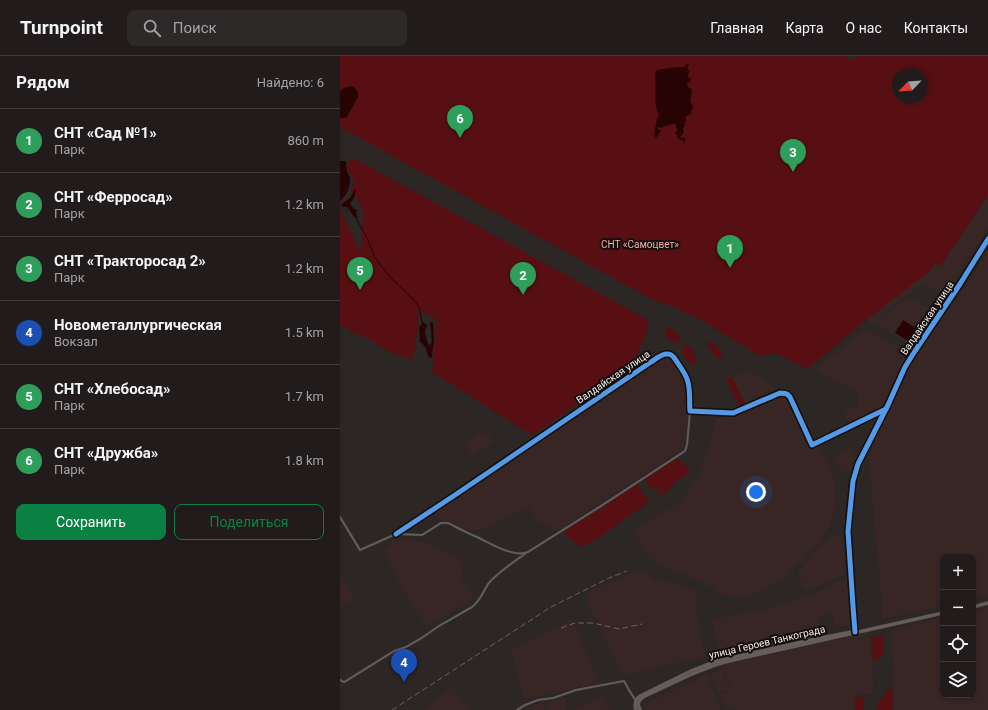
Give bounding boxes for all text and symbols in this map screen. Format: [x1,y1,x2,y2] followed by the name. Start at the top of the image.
[127,10,407,46] search box
[20,16,103,39] text: Turnpoint
[141,17,163,39] icon: search
[173,19,217,37] text: Поиск
[710,20,763,36] text: Главная
[785,20,824,36] text: Карта
[846,20,882,36] text: О нас
[904,20,968,36] text: Контакты
[892,68,928,104] north arrow
[16,72,70,92] text: Рядом
[257,75,324,90] text: Найдено: 6
[447,105,473,138] pin: 6
[54,124,157,142] text: СНТ «Сад №1»
[25,133,33,148] text: 1
[287,133,324,148] text: 860 m
[780,139,806,172] pin: 3
[54,142,85,157] text: Парк
[54,188,173,206] text: СНТ «Ферросад»
[25,197,33,212] text: 2
[285,197,324,212] text: 1.2 km
[54,206,85,221] text: Парк
[717,235,743,268] pin: 1
[601,239,679,250] park label: СНТ «Самоцвет»
[54,252,206,270] text: СНТ «Тракторосад 2»
[347,257,373,290] pin: 5
[25,261,33,276] text: 3
[285,261,324,276] text: 1.2 km
[510,262,536,295] pin: 2
[54,270,85,285] text: Парк
[898,279,956,357] street label: Валдайская улица
[54,316,222,334] text: Новометаллургическая
[25,325,33,340] text: 4
[285,325,324,340] text: 1.5 km
[54,334,98,349] text: Вокзал
[574,348,652,406] street label: Валдайская улица
[54,380,170,398] text: СНТ «Хлебосад»
[25,389,33,404] text: 5
[285,389,324,404] text: 1.7 km
[54,398,85,413] text: Парк
[54,444,158,462] text: СНТ «Дружба»
[25,453,33,468] text: 6
[285,453,324,468] text: 1.8 km
[54,462,85,477] text: Парк
[746,482,766,502] your location
[16,504,166,540] button: Сохранить
[174,504,324,540] button: Поделиться
[940,554,976,698] map controls
[940,554,976,590] button: +
[940,590,976,626] button: −
[708,623,826,661] street label: улица Героев Танкограда
[940,626,976,662] button: locate
[391,649,417,682] pin: 4
[940,662,976,698] button: layers

